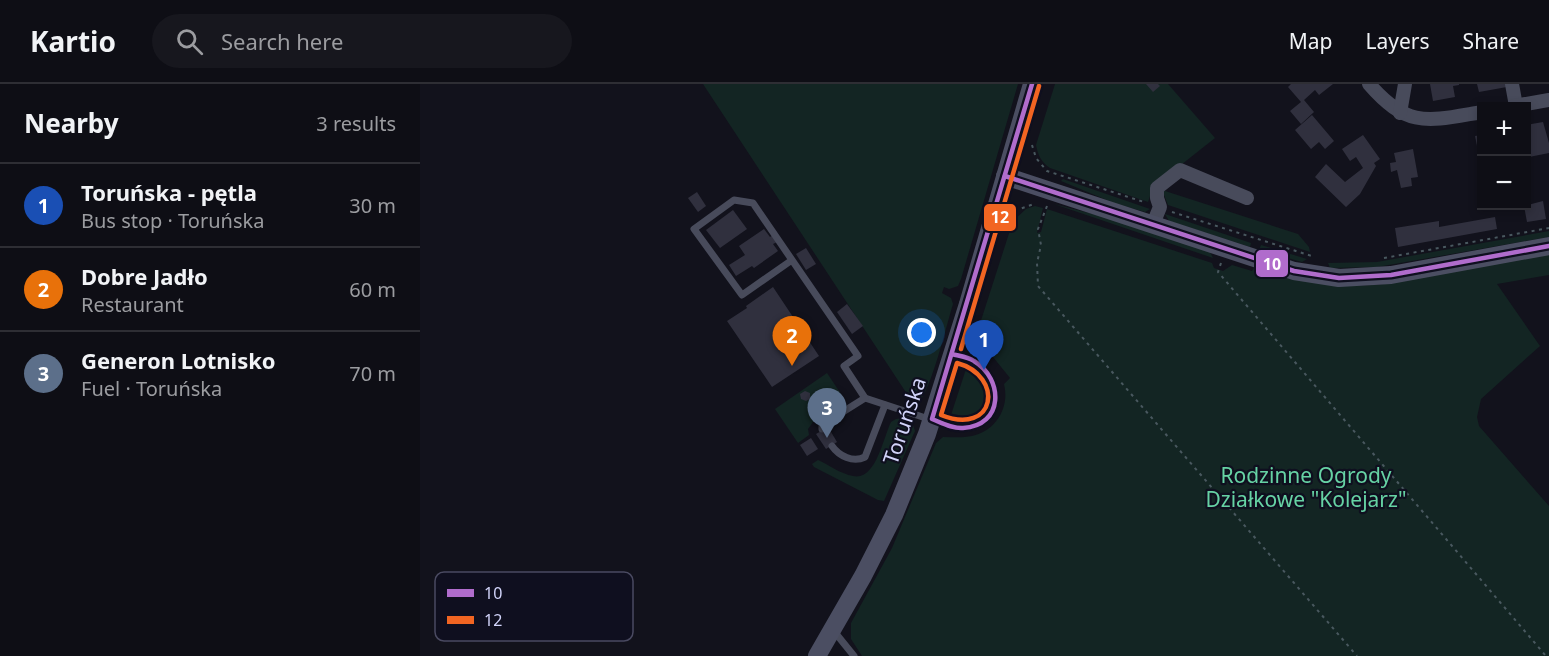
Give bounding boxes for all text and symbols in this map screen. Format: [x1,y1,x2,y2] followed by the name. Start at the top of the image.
[152,14,572,68] search box
[30,22,116,60] text: Kartio
[173,25,206,58] icon: search
[221,26,343,56] text: Search here
[1289,27,1333,55] text: Map
[1366,27,1430,55] text: Layers
[1463,27,1519,55] text: Share
[1477,102,1531,210] map controls
[1477,102,1531,156] button: +
[24,105,119,141] text: Nearby
[316,110,396,137] text: 3 results
[1477,156,1531,210] button: −
[81,177,257,207] text: Toruńska - pętla
[38,192,49,219] text: 1
[349,192,396,219] text: 30 m
[983,203,1017,232] line badge: 12
[991,206,1009,228] text: 12
[81,207,264,234] text: Bus stop · Toruńska
[1255,249,1289,278] line badge: 10
[1263,253,1281,275] text: 10
[81,261,208,291] text: Dobre Jadło
[38,276,49,303] text: 2
[349,276,396,303] text: 60 m
[81,291,184,318] text: Restaurant
[772,316,812,366] pin: 2
[907,318,936,347] your location
[964,320,1004,370] pin: 1
[81,345,276,375] text: Generon Lotnisko
[38,360,49,387] text: 3
[349,360,396,387] text: 70 m
[876,373,932,468] street label: Toruńska
[81,375,222,402] text: Fuel · Toruńska
[808,388,846,438] pin: 3
[1206,461,1406,513] park label: Rodzinne Ogrody Działkowe "Kolejarz"
[435,572,633,641] legend
[484,582,502,604] text: 10
[484,609,502,631] text: 12

